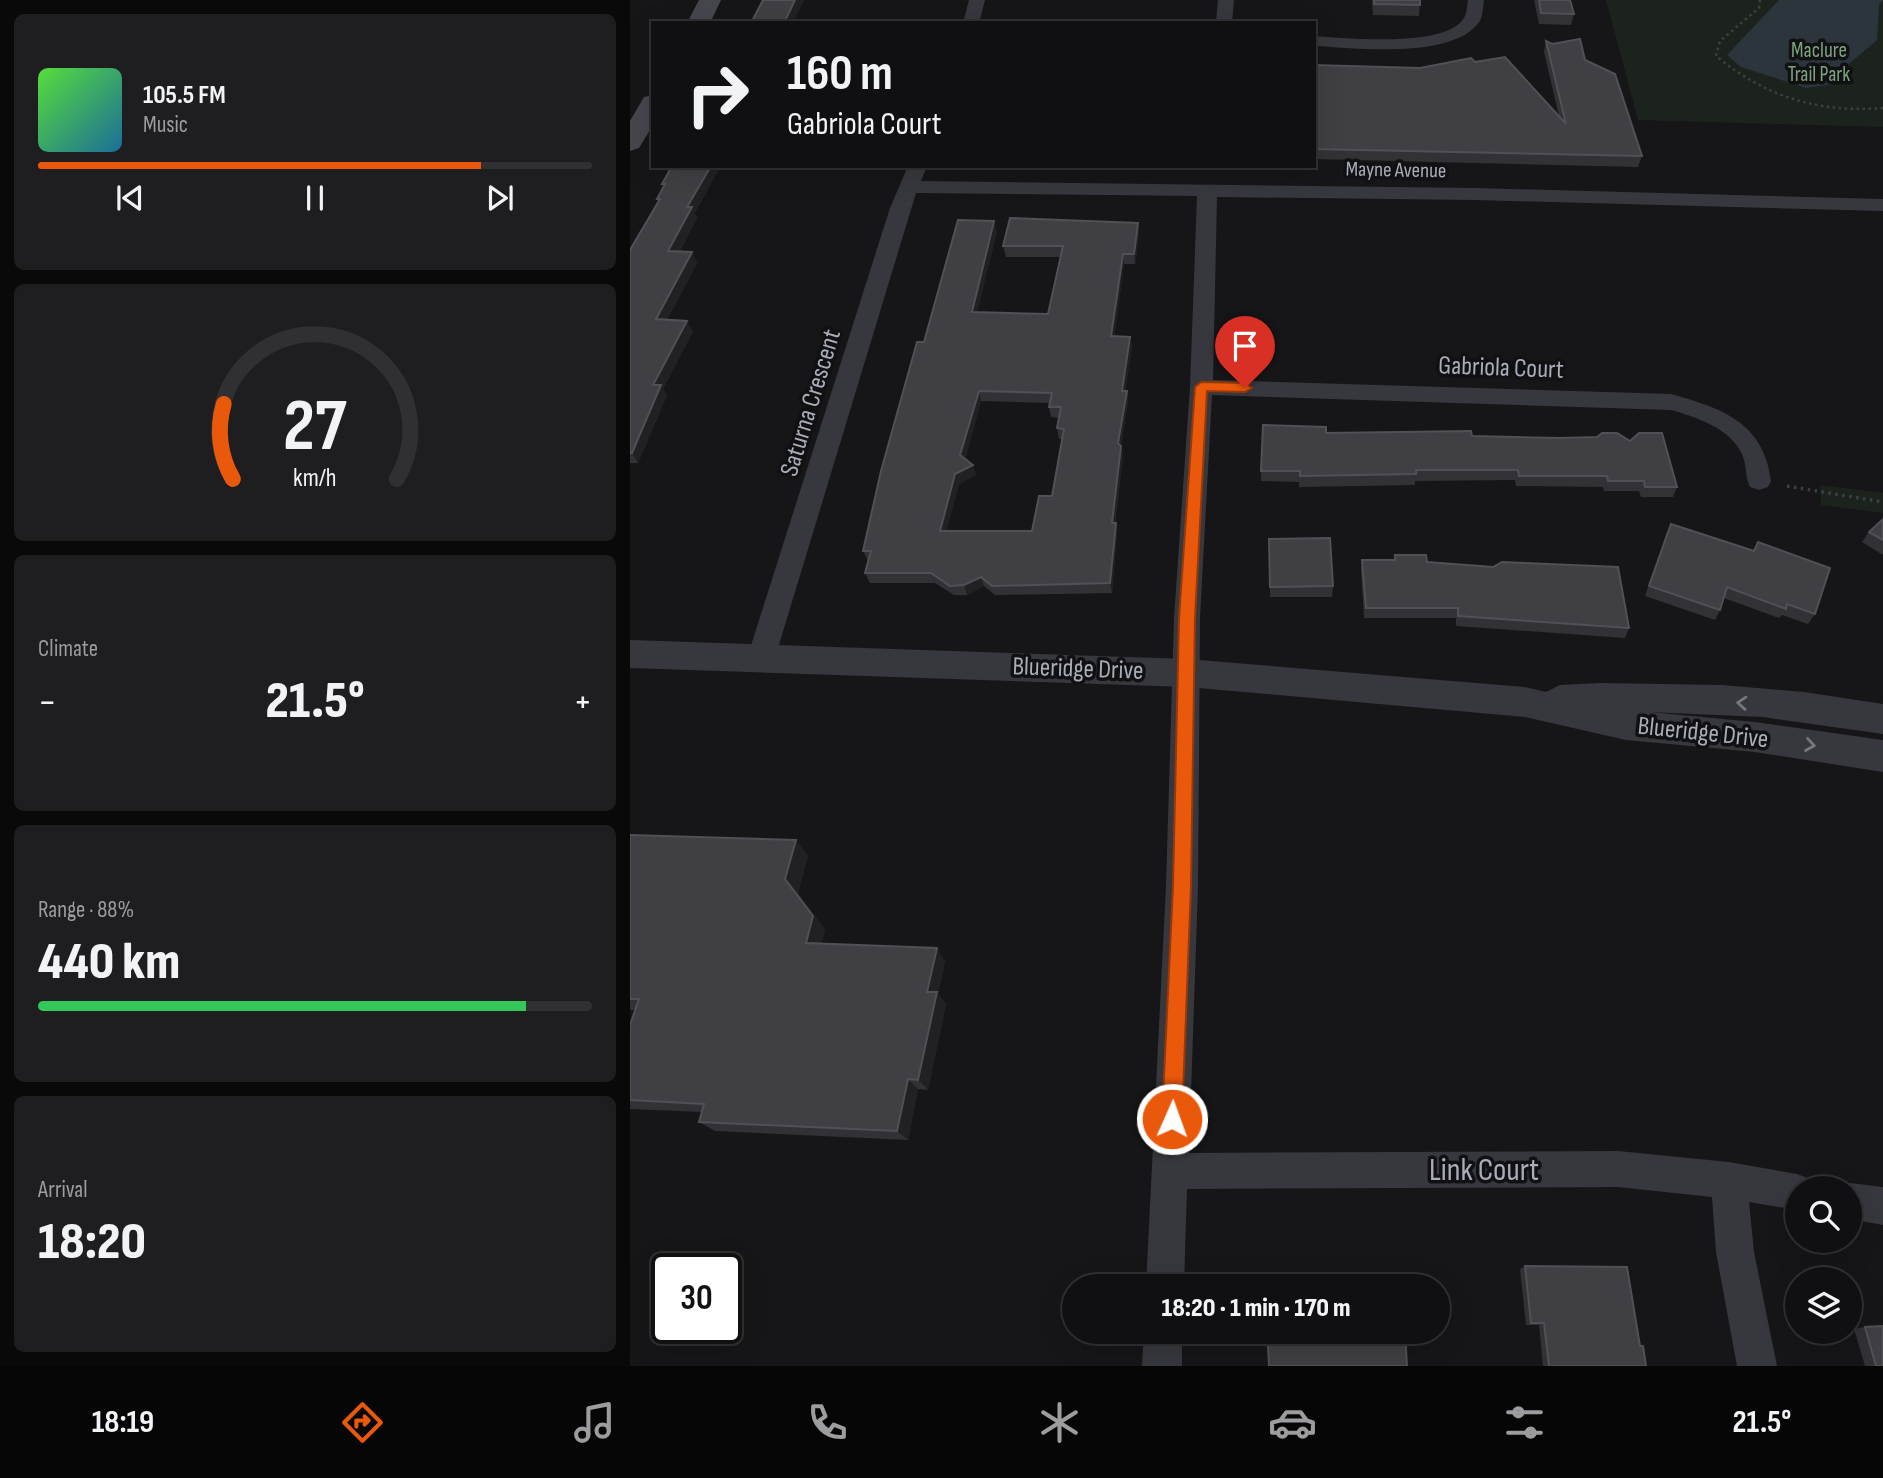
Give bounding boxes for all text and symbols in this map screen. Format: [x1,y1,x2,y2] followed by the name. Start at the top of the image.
[1788,38,1850,87] park label: Maclure Trail Park
[787,45,893,104] text: 160 m
[672,49,763,140] icon: right
[143,80,226,111] text: 105.5 FM
[787,105,941,144] text: Gabriola Court
[143,111,188,139] text: Music
[1345,157,1447,183] street label: Mayne Avenue
[111,179,149,217] icon: previous
[296,179,334,217] icon: pause
[481,179,519,217] icon: next
[1215,316,1275,388] pin
[774,326,848,480] street label: Saturna Crescent
[1226,327,1264,365] icon: arrive
[1438,350,1564,386] street label: Gabriola Court
[283,383,347,471] text: 27
[293,462,337,493] text: km/h
[38,635,98,663] text: Climate
[1012,651,1144,687] street label: Blueridge Drive
[265,670,365,733] text: 21.5°
[38,680,57,725] text: −
[573,680,592,725] text: +
[1737,696,1748,711] one-way arrow
[1636,711,1770,755] street label: Blueridge Drive
[1805,737,1816,752] one-way arrow
[38,896,134,924] text: Range · 88%
[38,931,180,994] text: 440 km
[1135,1082,1209,1156] position arrow
[1429,1151,1539,1190] street label: Link Court
[38,1176,87,1204] text: Arrival
[1785,1176,1862,1344] map controls
[1785,1176,1862,1253] button: search
[38,1211,146,1274] text: 18:20
[651,1253,742,1344] speed limit sign: 30
[1785,1267,1862,1344] button: layers
[1161,1293,1351,1324] text: 18:20 · 1 min · 170 m
[338,1398,387,1447] icon: directions
[570,1398,619,1447] icon: music
[803,1398,852,1447] icon: phone
[1035,1398,1084,1447] icon: climate
[1268,1398,1317,1447] icon: car
[1500,1398,1549,1447] icon: filters
[92,1403,154,1442] text: 18:19
[1733,1403,1791,1442] text: 21.5°

